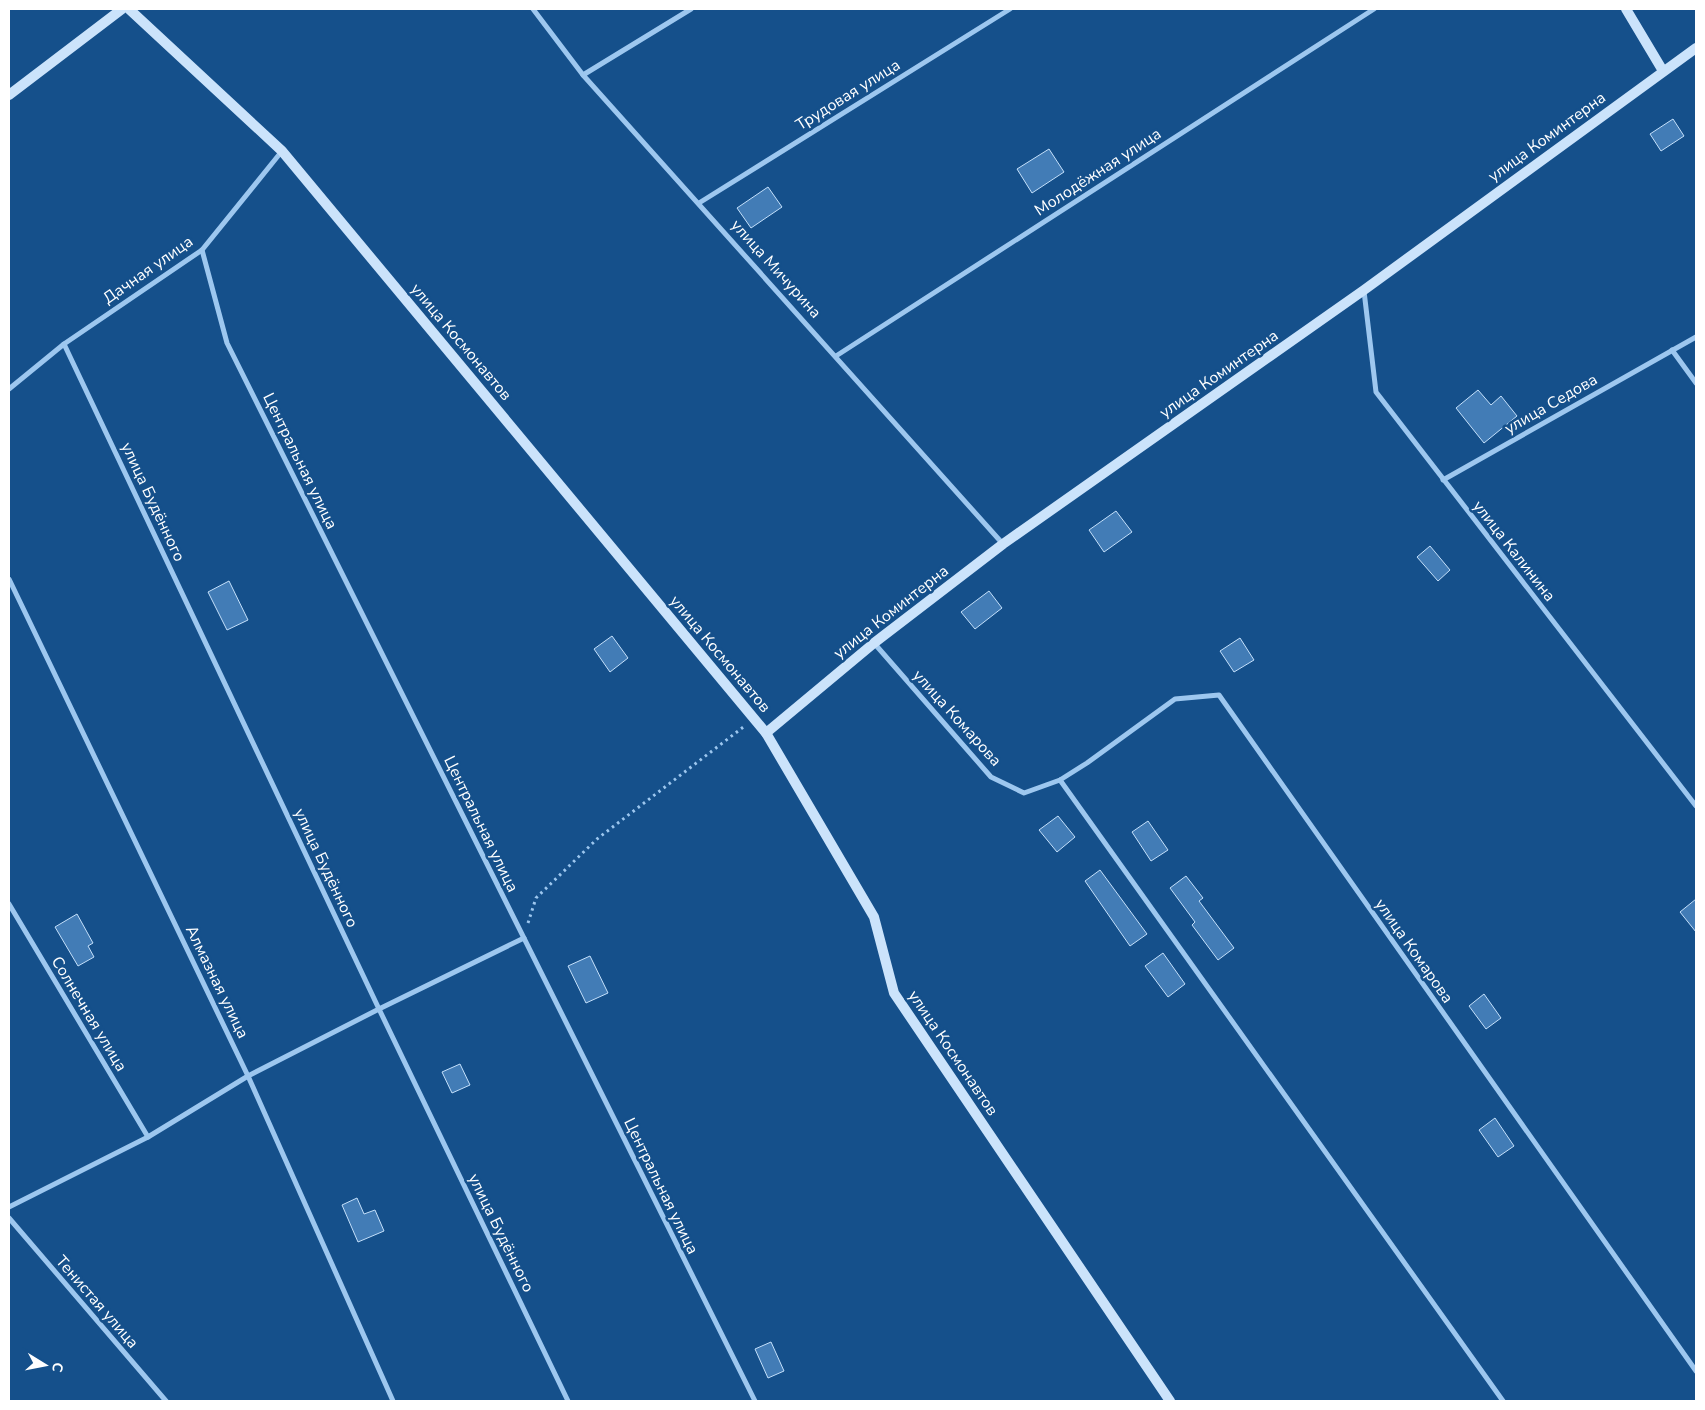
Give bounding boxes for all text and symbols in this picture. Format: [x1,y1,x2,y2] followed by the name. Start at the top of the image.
[792,54,904,136] street label: Трудовая улица
[1484,87,1610,187] street label: улица Коминтерна
[1030,123,1166,221] street label: Молодёжная улица
[726,215,826,323] street label: улица Мичурина
[99,231,197,309] street label: Дачная улица
[405,279,517,406] street label: улица Космонавтов
[1155,325,1283,423] street label: улица Коминтерна
[1501,368,1601,440] street label: улица Седова
[257,389,343,533] street label: Центральная улица
[116,439,190,565] street label: улица Будённого
[1467,496,1561,606] street label: улица Калинина
[829,560,953,664] street label: улица Коминтерна
[664,591,776,718] street label: улица Космонавтов
[908,665,1006,771] street label: улица Комарова
[438,752,524,896] street label: Центральная улица
[289,805,363,931] street label: улица Будённого
[1370,894,1458,1008] street label: улица Комарова
[180,922,254,1042] street label: Алмазная улица
[46,952,132,1076] street label: Солнечная улица
[903,986,1003,1120] street label: улица Космонавтов
[618,1114,704,1258] street label: Центральная улица
[463,1170,539,1296] street label: улица Будённого
[50,1251,144,1353] street label: Тенистая улица
[20,1340,70,1390] north arrow
[47,1361,67,1374] text: С

